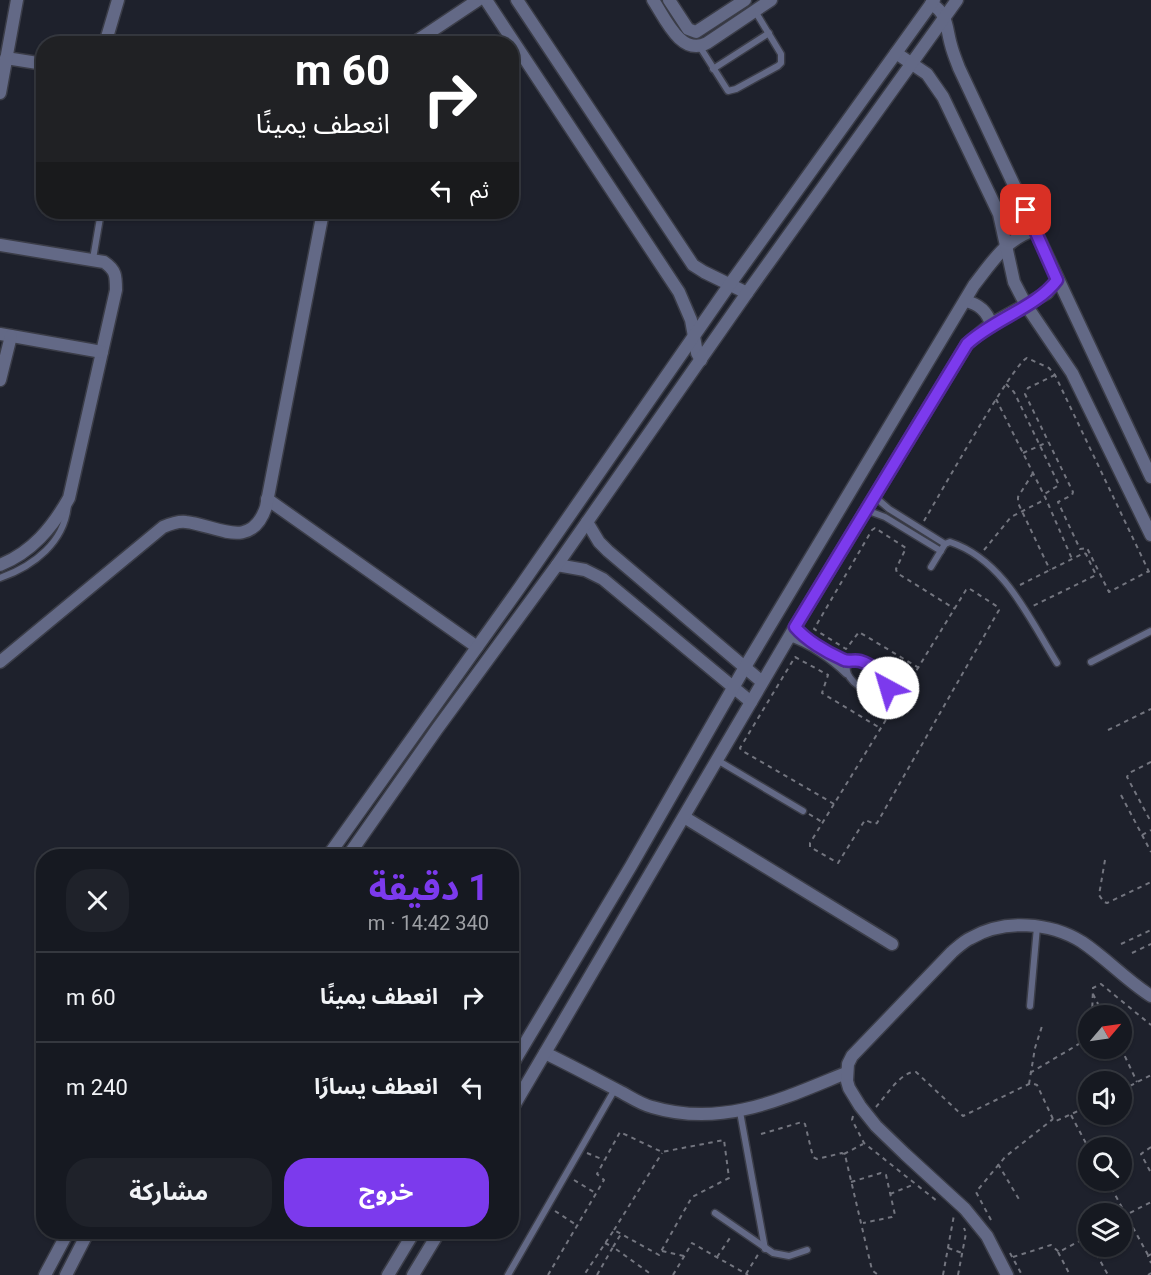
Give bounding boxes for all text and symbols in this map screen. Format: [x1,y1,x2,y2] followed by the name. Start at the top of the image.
[295,46,390,95] text: 60 m
[411,60,489,138] icon: right
[256,108,390,140] text: انعطف يمينًا
[425,174,458,207] icon: left
[470,178,489,203] text: ثم
[1000,184,1051,235] pin
[1009,193,1042,226] icon: arrive
[856,656,920,720] position arrow
[369,867,489,909] text: 1 دقيقة
[66,869,129,932] button: close
[368,911,489,935] text: 340 m · 14:42
[456,981,489,1014] icon: right
[320,984,438,1009] text: انعطف يمينًا
[66,985,116,1010] text: 60 m
[1078,1005,1132,1059] north arrow
[1078,1005,1132,1257] map controls
[456,1071,489,1104] icon: left
[1078,1071,1132,1125] button: sound
[314,1074,438,1099] text: انعطف يسارًا
[66,1075,128,1100] text: 240 m
[1078,1137,1132,1191] button: search
[66,1158,272,1227] button: مشاركة
[284,1158,489,1227] button: خروج
[1078,1203,1132,1257] button: layers

